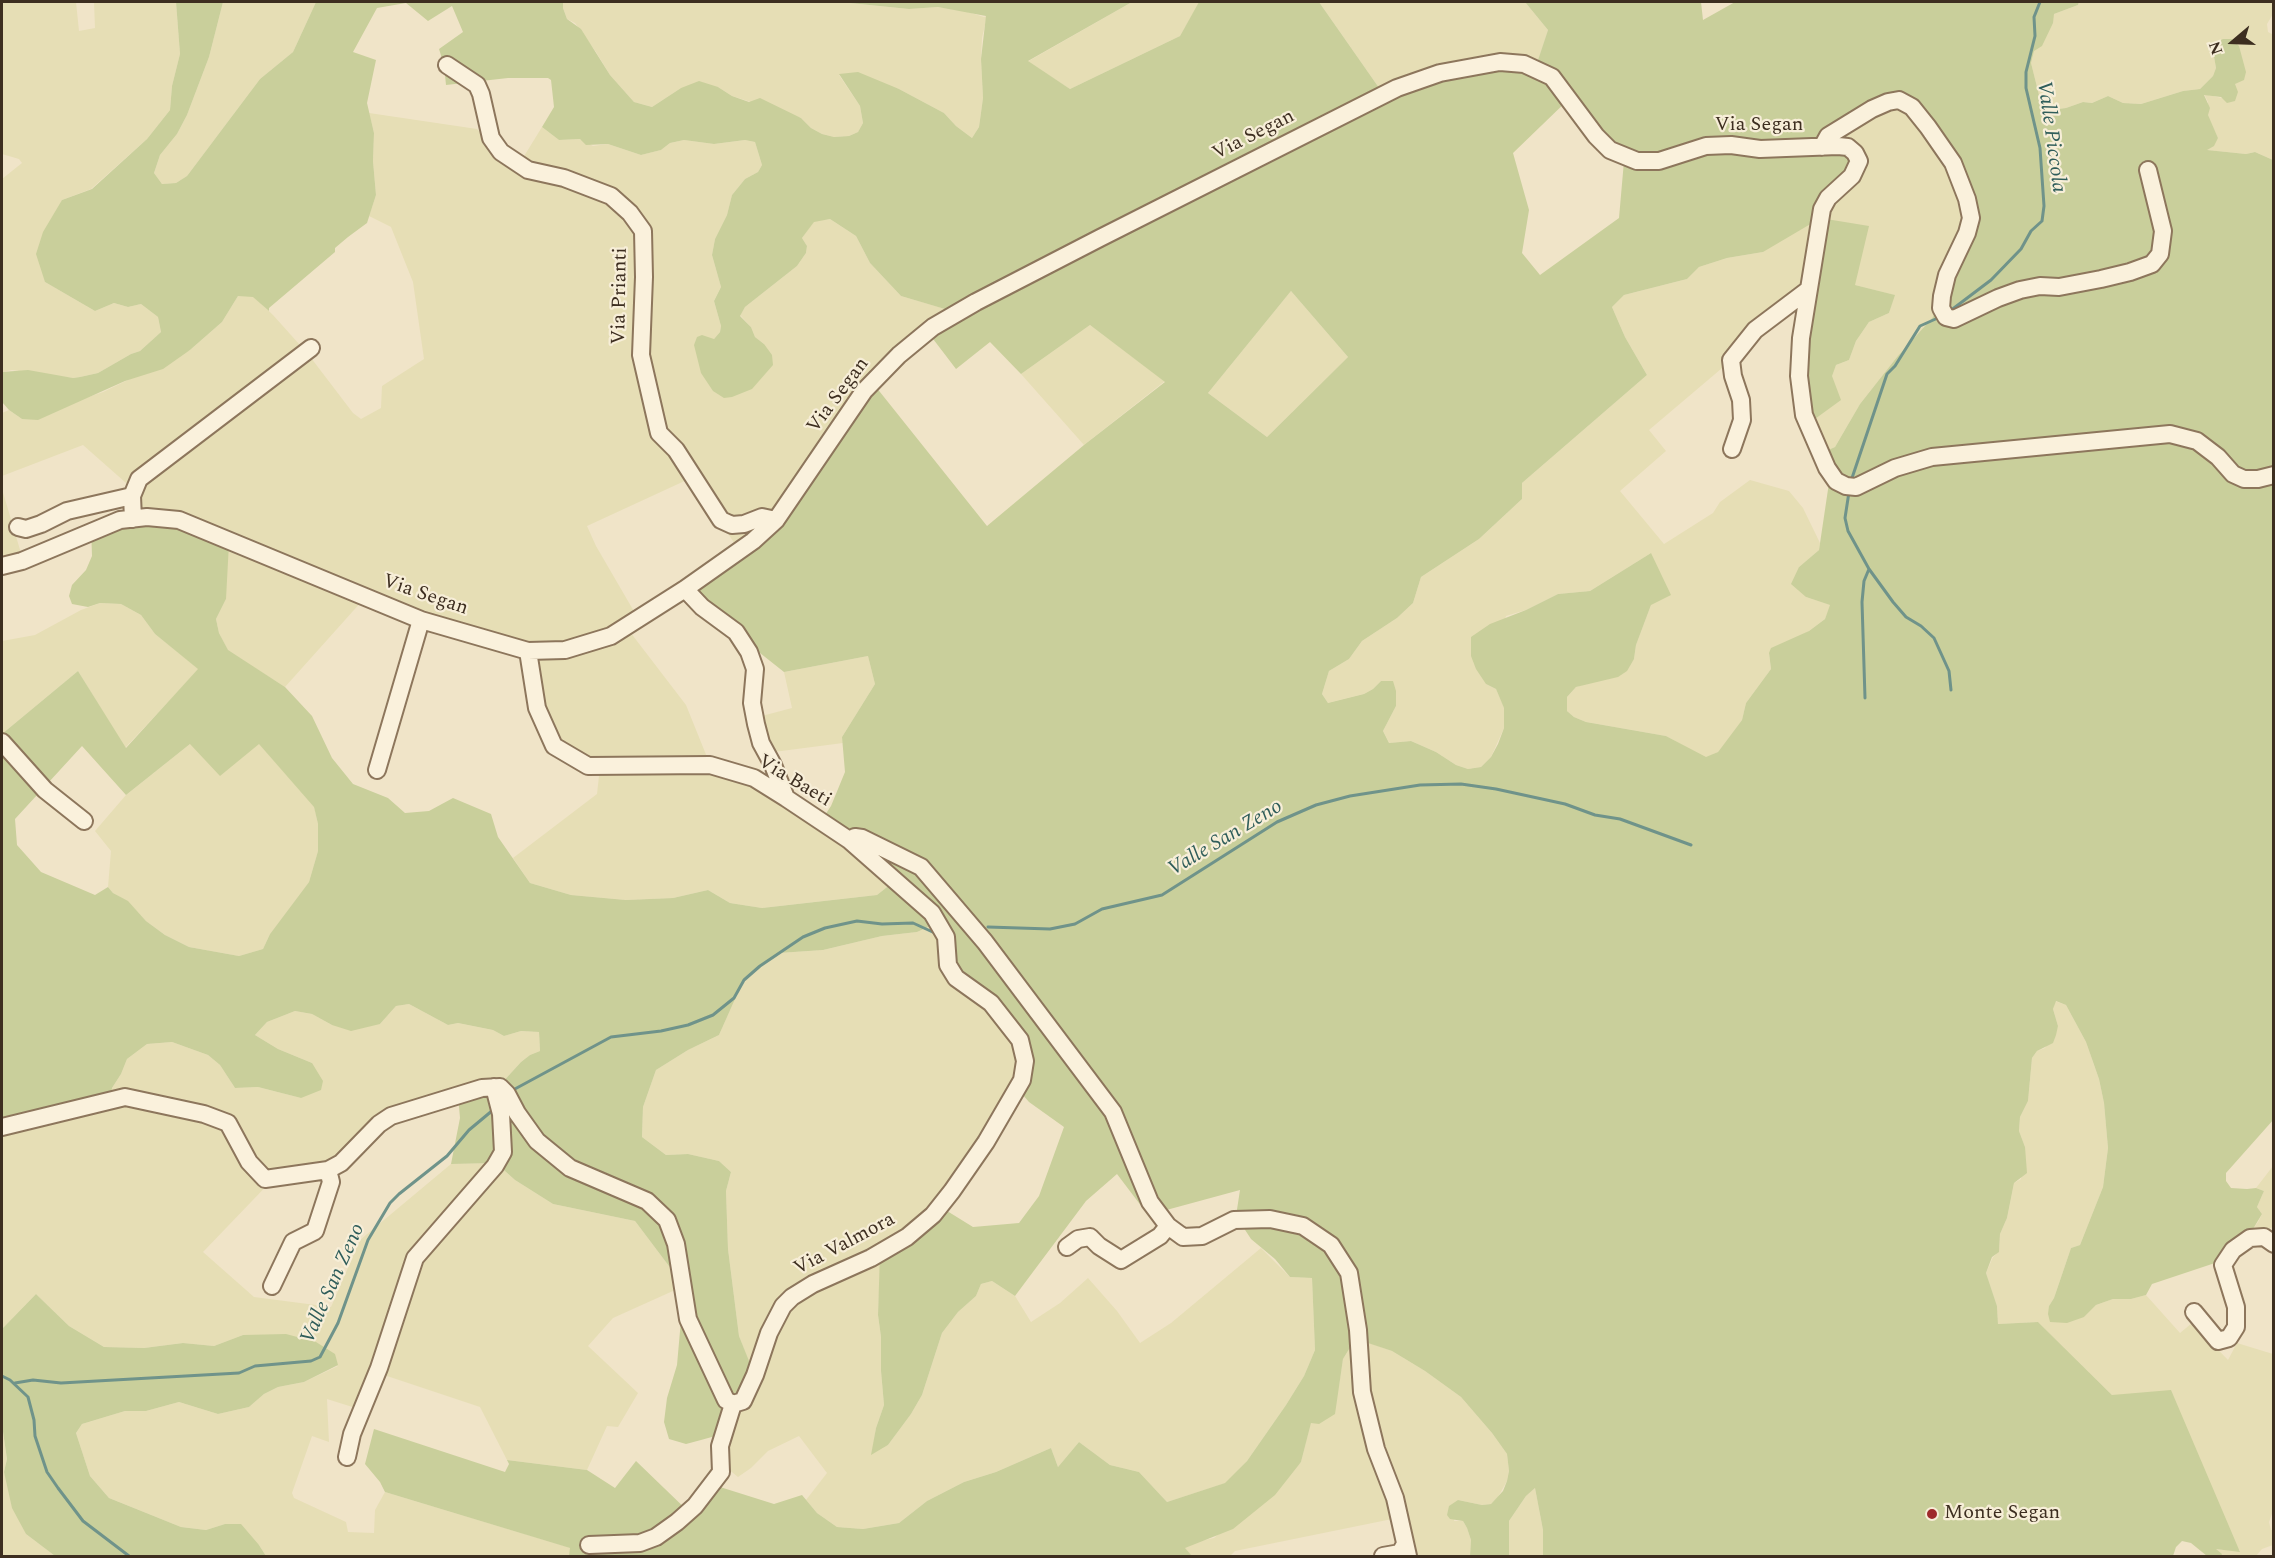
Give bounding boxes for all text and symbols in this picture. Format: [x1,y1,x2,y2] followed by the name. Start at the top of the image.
[2203,12,2263,72] north arrow
[2203,38,2229,58] text: N
[2030,80,2070,194] water label: Valle Piccola
[1209,105,1299,167] street label: Via Segan
[1715,114,1803,138] street label: Via Segan
[608,247,634,345] street label: Via Prianti
[803,353,875,439] street label: Via Segan
[379,570,471,622] street label: Via Segan
[753,751,835,813] street label: Via Baeti
[1164,795,1288,883] water label: Valle San Zeno
[790,1208,900,1282] street label: Via Valmora
[296,1220,372,1348] water label: Valle San Zeno
[1944,1502,2060,1526] place label: Monte Segan
[1925,1507,1939,1521] marker: Monte Segan

